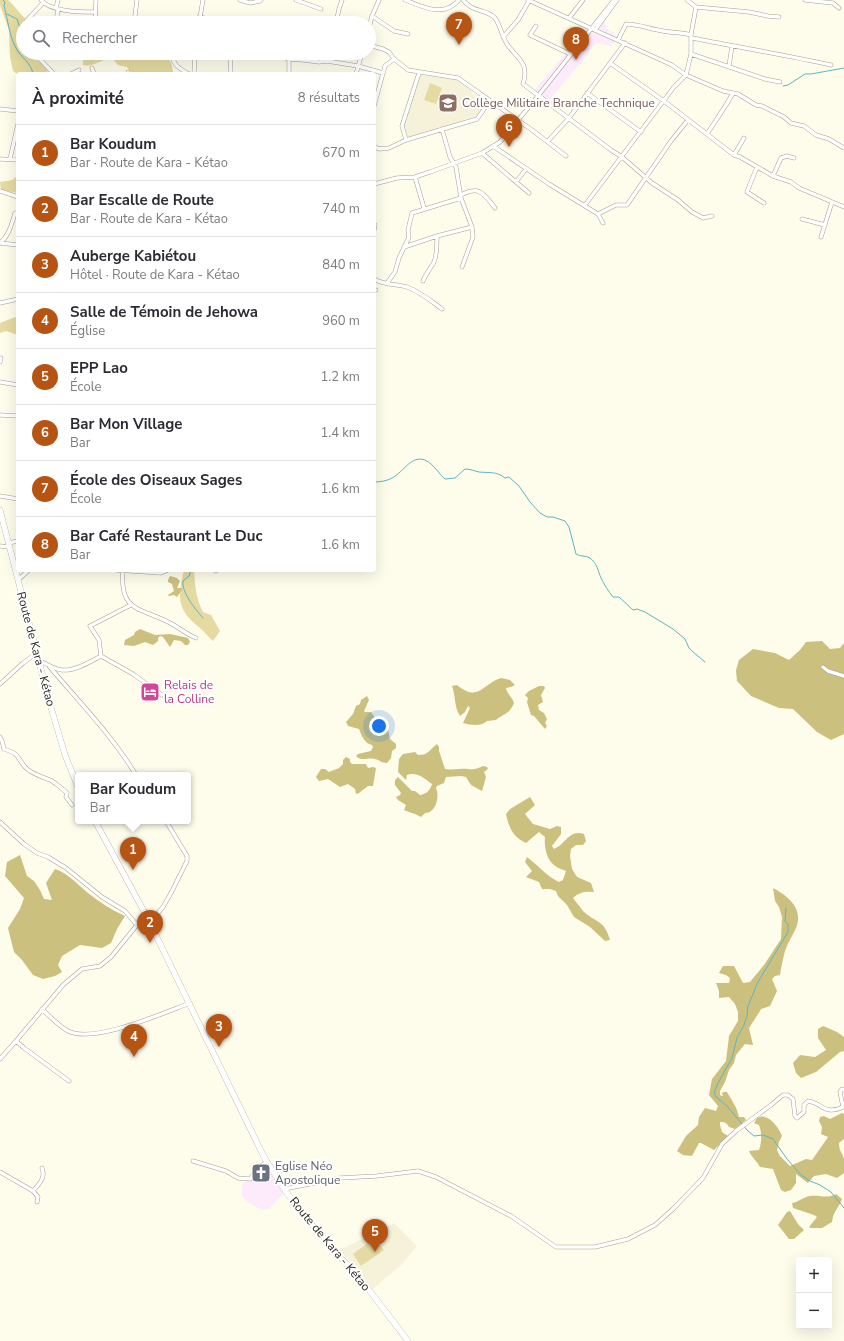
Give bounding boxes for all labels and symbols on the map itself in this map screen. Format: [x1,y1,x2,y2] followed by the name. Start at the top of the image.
[446,12,472,45] pin: 7
[563,27,589,60] pin: 8
[437,92,459,114] school or university icon: Collège Militaire Branche Technique
[462,95,655,111] place label: Collège Militaire Branche Technique
[496,114,522,147] pin: 6
[13,590,59,708] street label: Route de Kara - Kétao
[164,677,214,707] place label: Relais de la Colline
[139,681,161,703] hotel icon: Relais de la Colline
[369,716,389,736] your location
[120,837,146,870] pin: 1
[137,910,163,943] pin: 2
[206,1014,232,1047] pin: 3
[121,1024,147,1057] pin: 4
[275,1158,340,1188] place label: Eglise Néo Apostolique
[250,1162,272,1184] church icon: Eglise Néo Apostolique
[286,1194,374,1295] street label: Route de Kara - Kétao
[362,1219,388,1252] pin: 5

